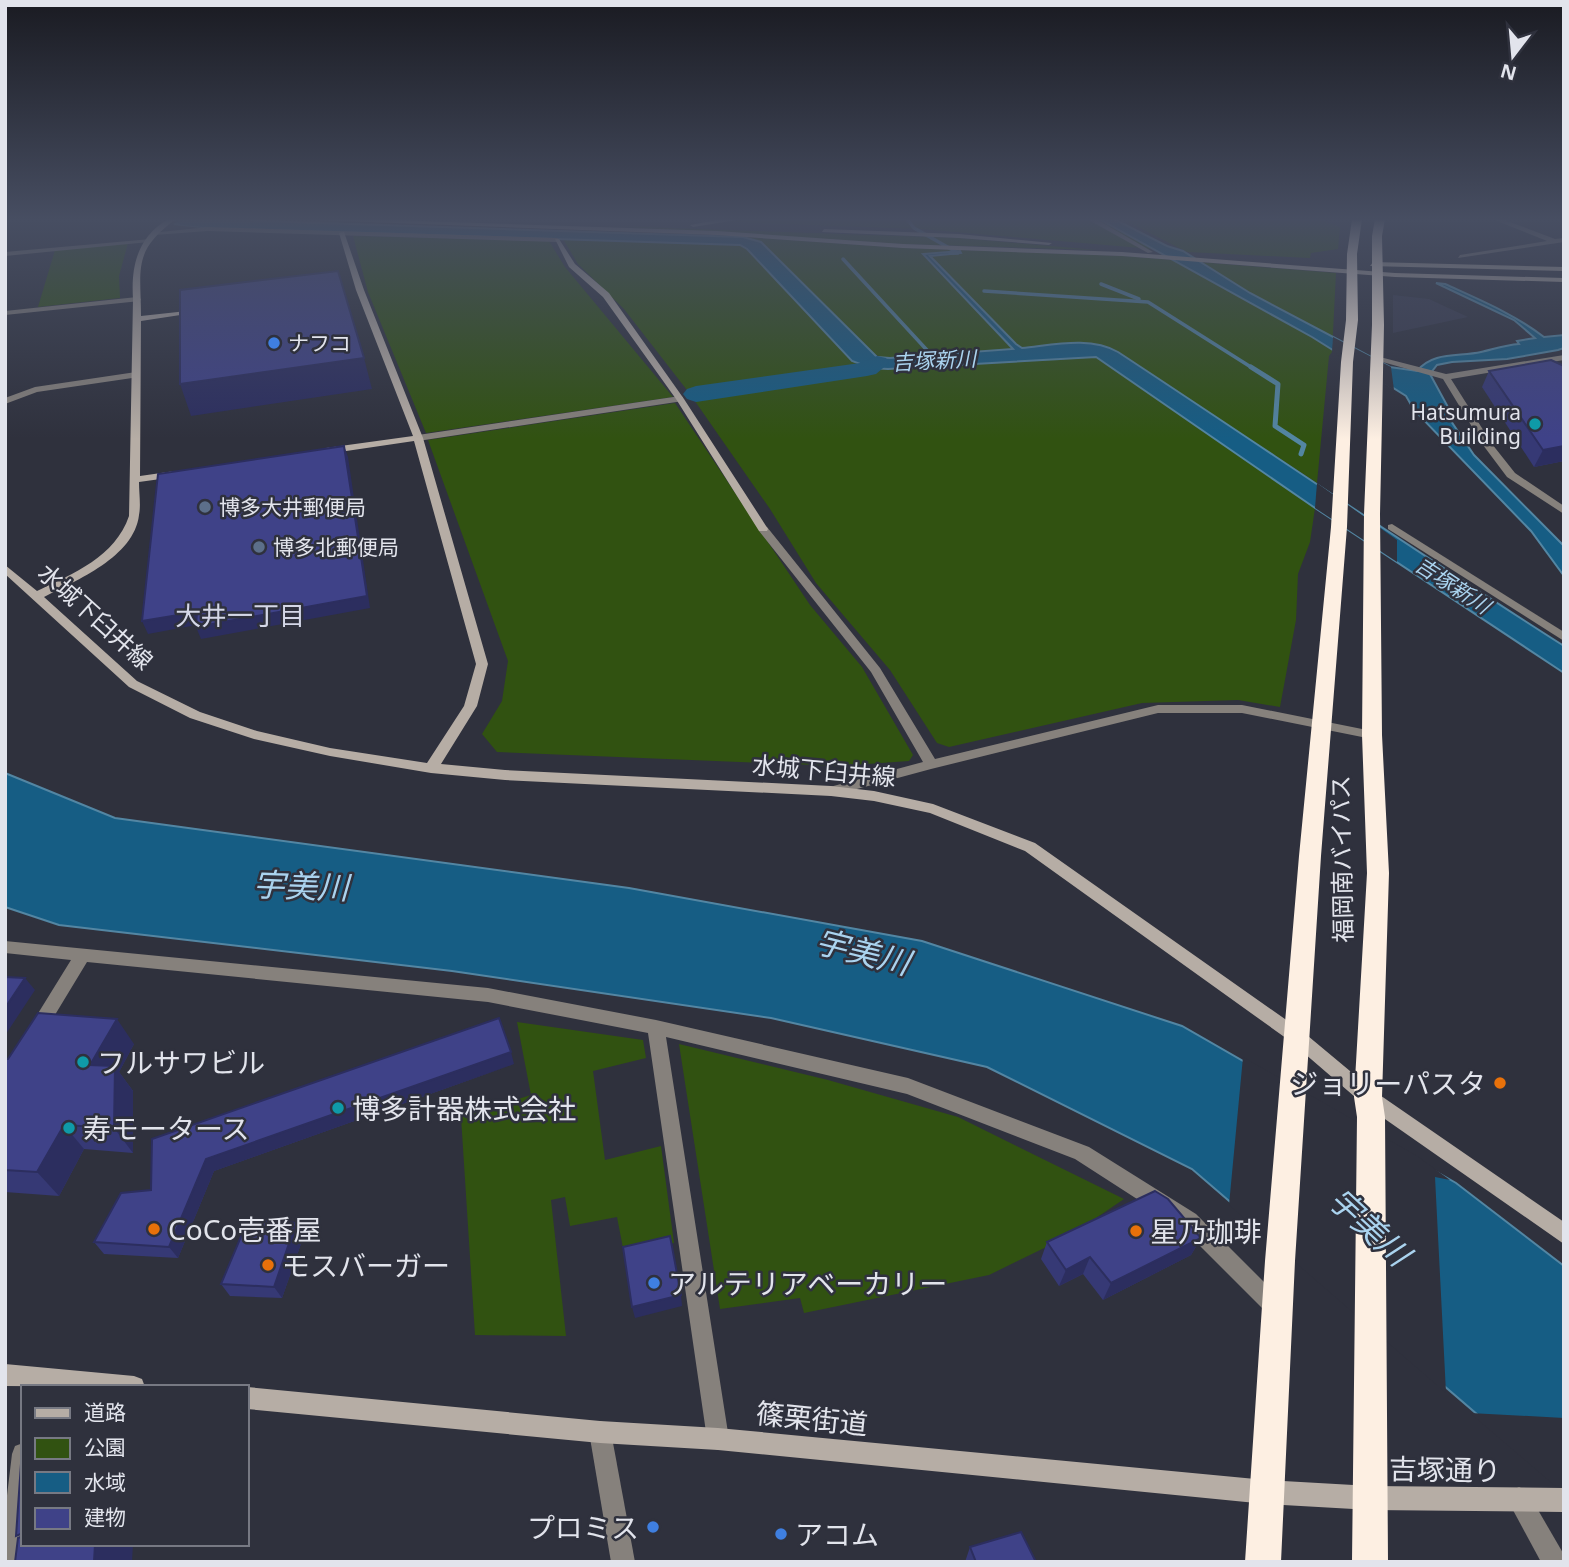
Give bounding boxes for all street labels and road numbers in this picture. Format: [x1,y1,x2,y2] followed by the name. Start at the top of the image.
[31,556,161,676] street label: 水城下臼井線
[751,747,897,793] street label: 水城下臼井線
[1323,775,1359,943] street label: 福岡南バイパス
[754,1393,870,1443] street label: 篠栗街道
[1389,1449,1501,1489] street label: 吉塚通り

